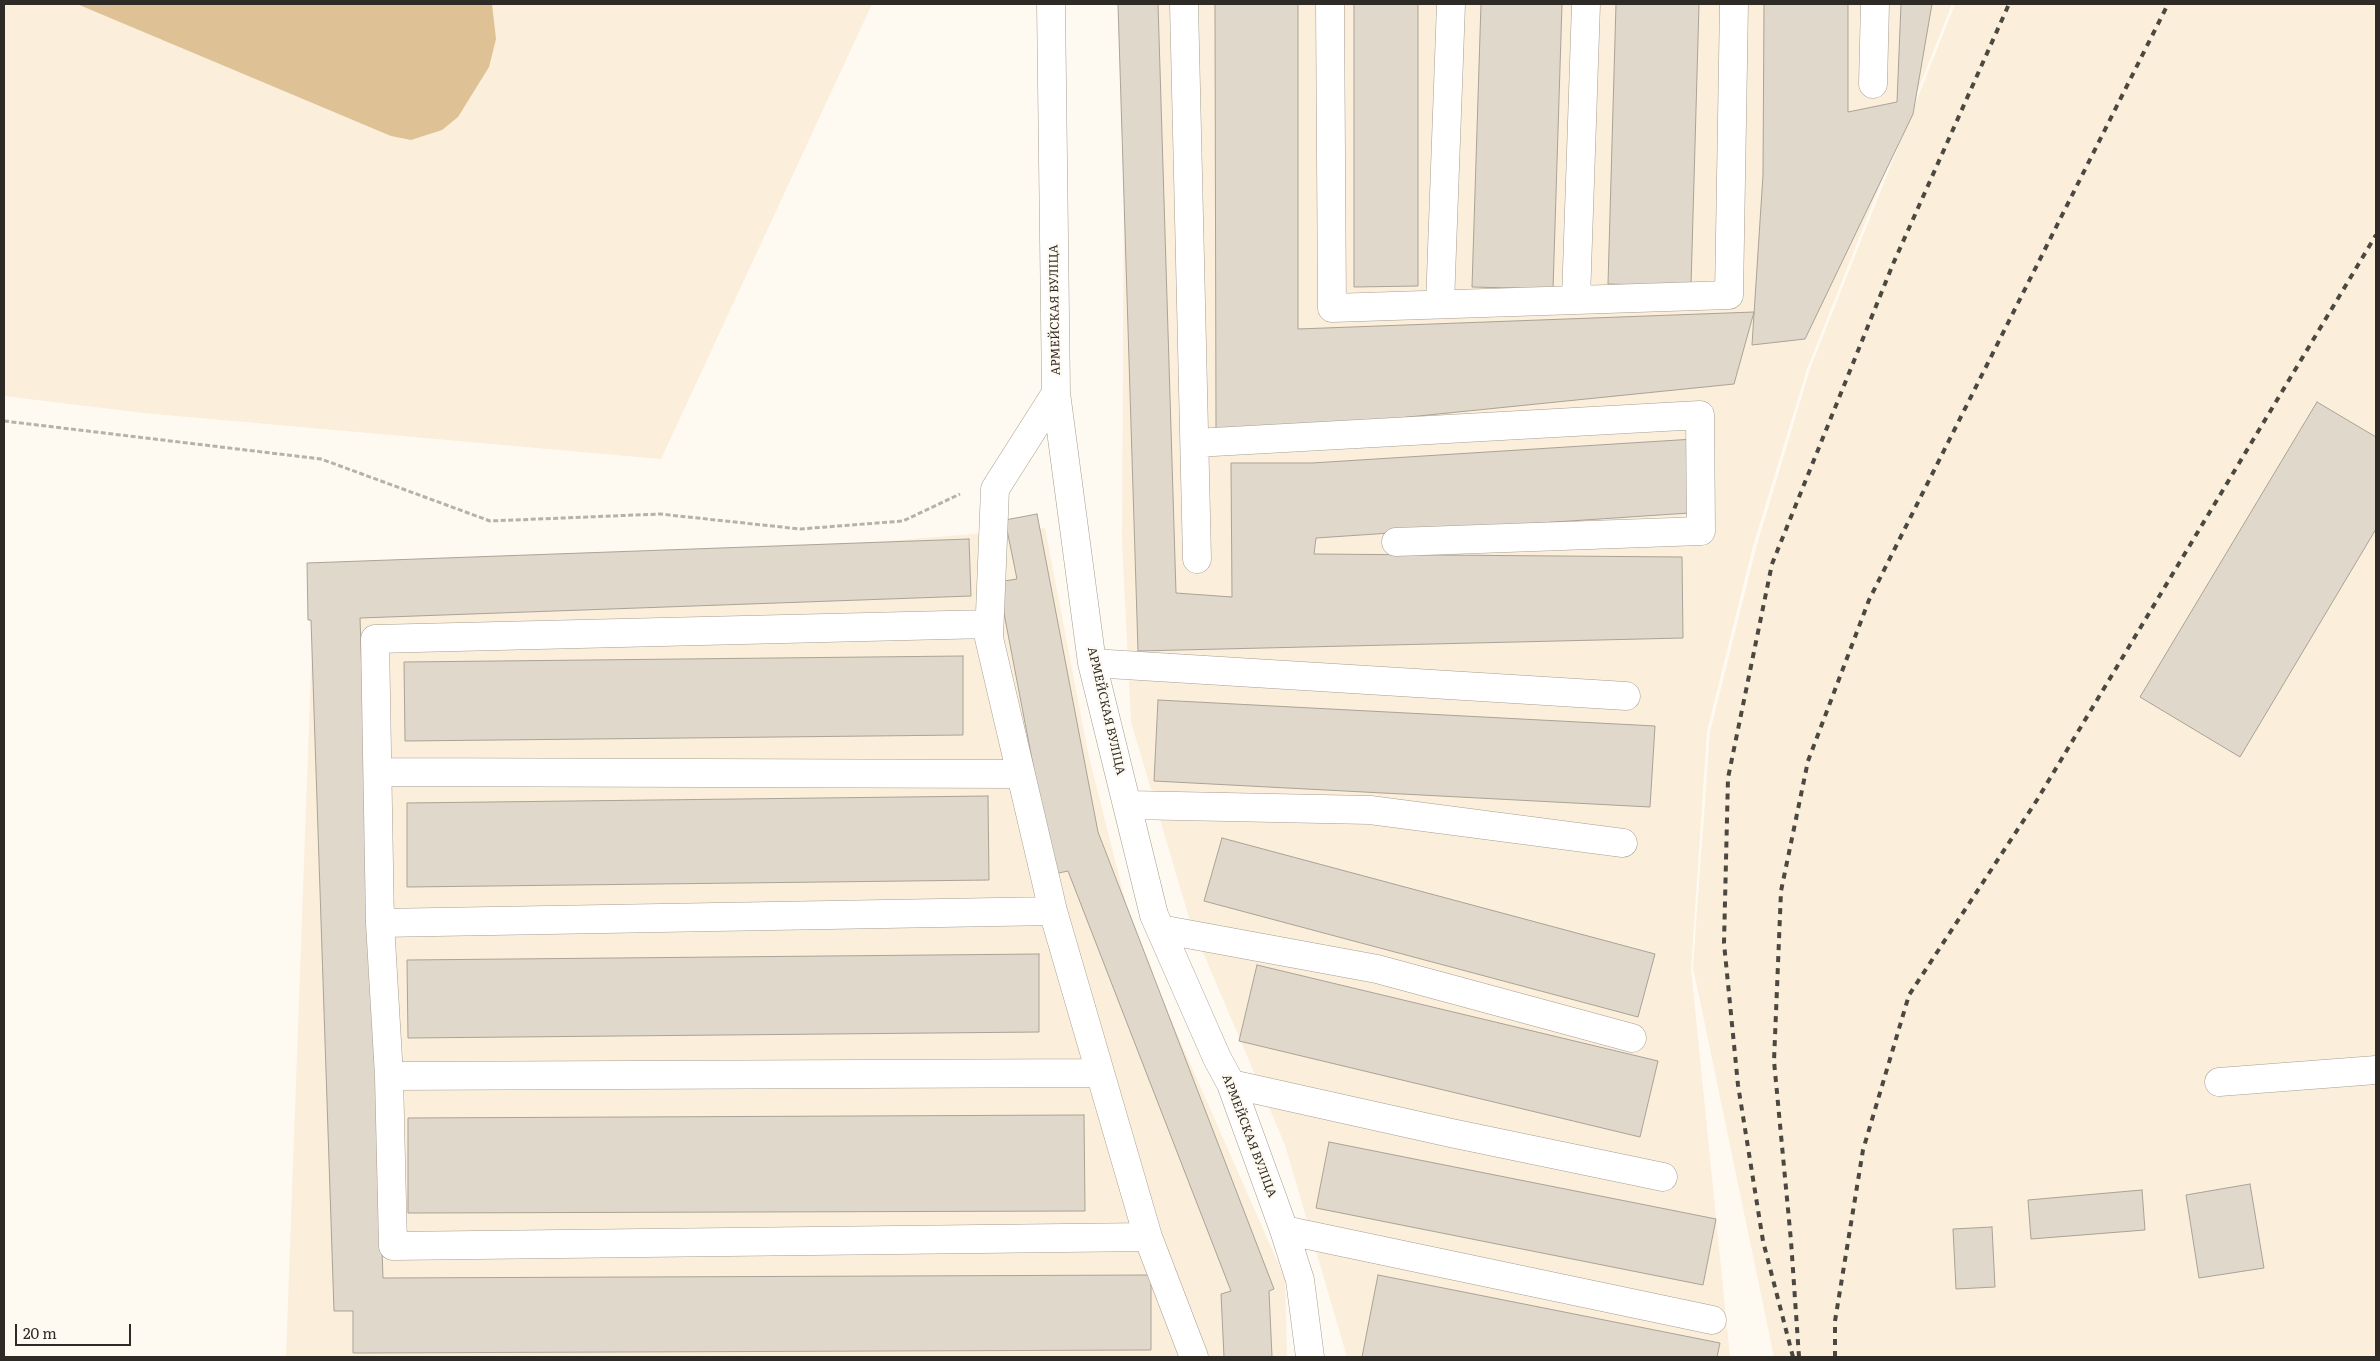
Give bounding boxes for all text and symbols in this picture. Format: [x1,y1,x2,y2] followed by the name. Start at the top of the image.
[1047,244,1063,376] street label: АРМЕЙСКАЯ ВУЛІЦА
[1084,646,1128,776] street label: АРМЕЙСКАЯ ВУЛІЦА
[1219,1072,1279,1200] street label: АРМЕЙСКАЯ ВУЛІЦА
[18,1314,134,1346] scale bar
[23,1321,57,1344] text: 20 m

